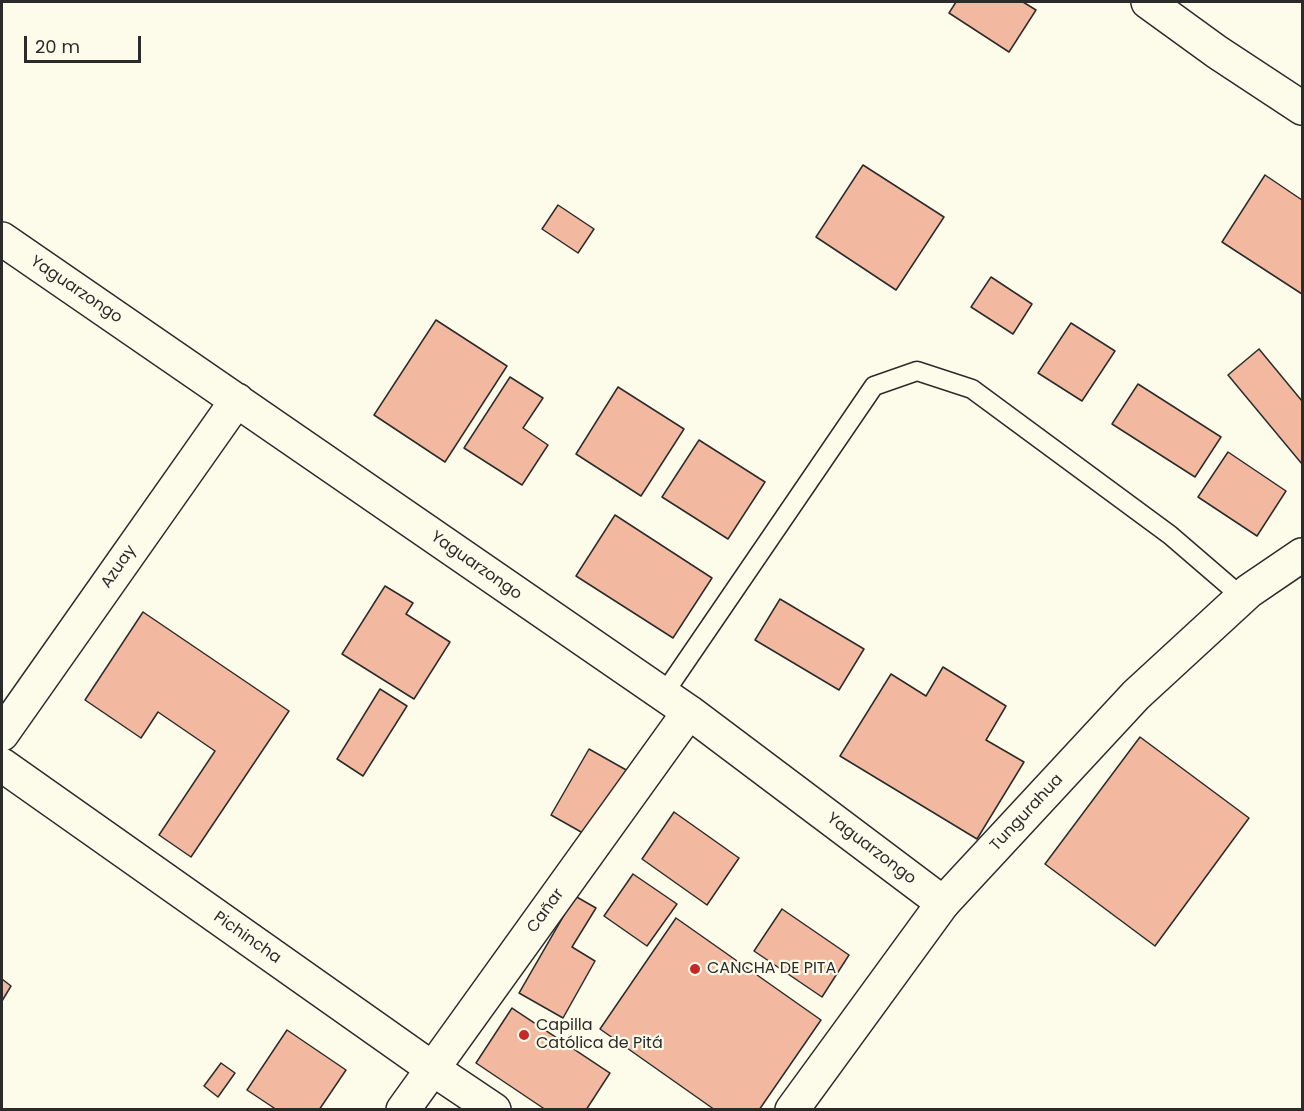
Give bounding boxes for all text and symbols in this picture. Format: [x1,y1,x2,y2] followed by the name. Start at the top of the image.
[27,24,144,62] scale bar
[35,34,80,59] text: 20 m
[26,252,126,328] street label: Yaguarzongo
[427,528,525,604] street label: Yaguarzongo
[97,542,141,592] street label: Azuay
[986,771,1068,855] street label: Tungurahua
[823,809,919,889] street label: Yaguarzongo
[523,885,569,937] street label: Cañar
[210,908,284,968] street label: Pichincha
[707,959,836,979] place label: CANCHA DE PITA
[688,962,702,976] marker: CANCHA DE PITA
[536,1016,663,1054] place label: Capilla Católica de Pitá
[517,1028,531,1042] marker: Capilla Católica de Pitá

